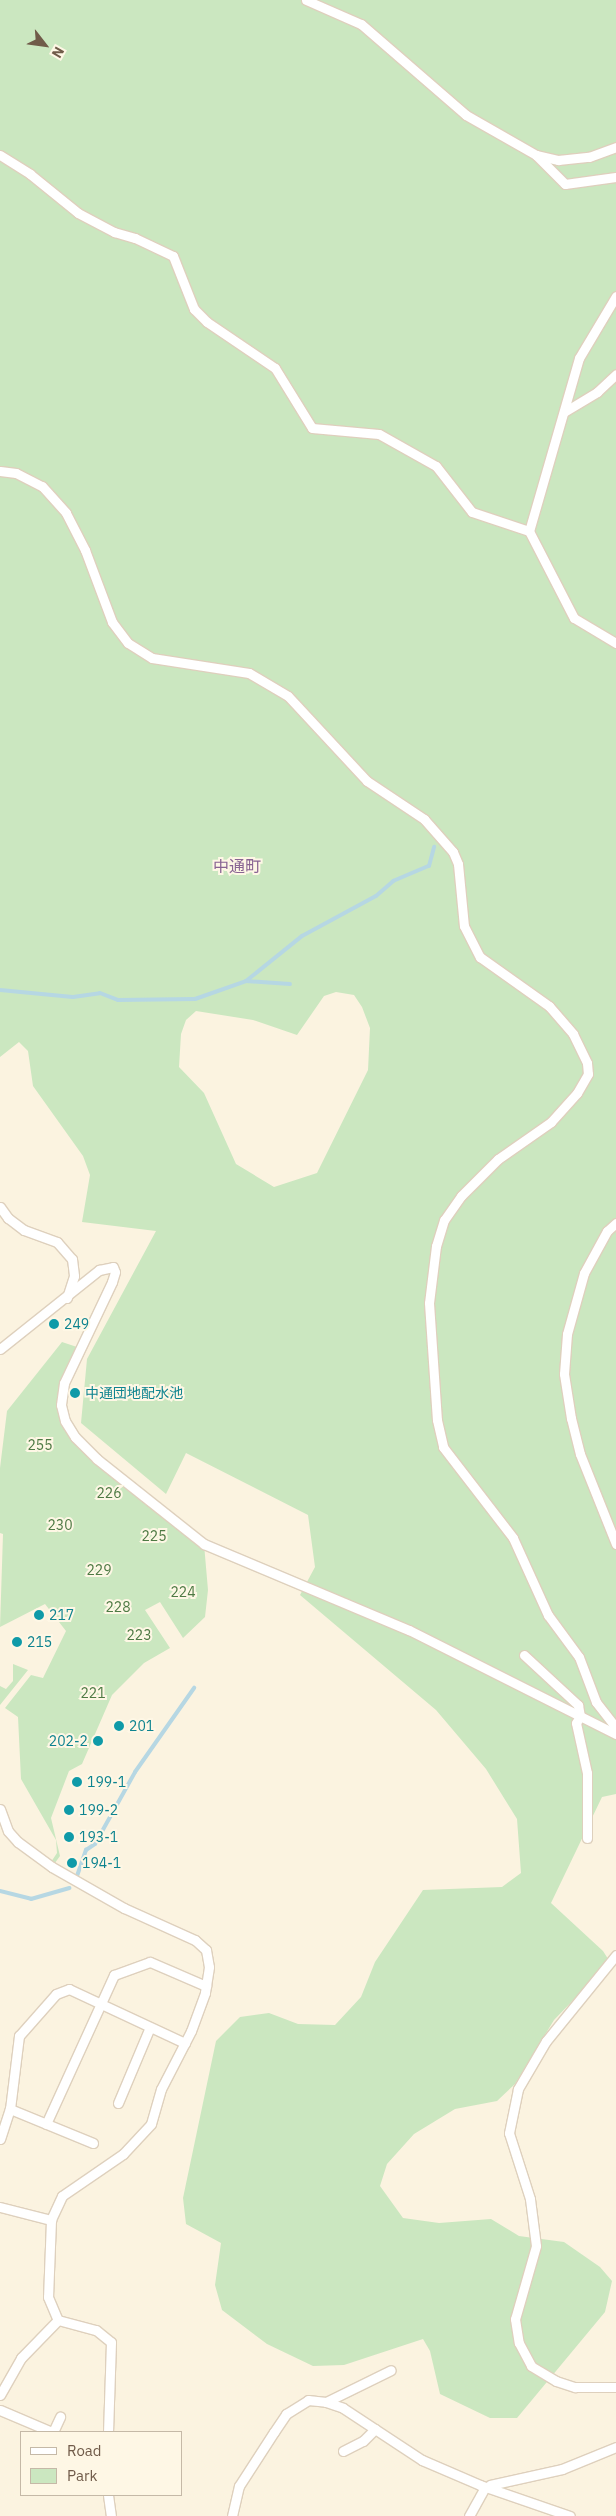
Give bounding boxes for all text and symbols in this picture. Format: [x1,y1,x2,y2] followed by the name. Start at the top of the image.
[20,20,70,70] north arrow
[48,44,68,61] text: N
[213,856,261,876] district label: 中通町
[64,1316,89,1332] place label: 249
[48,1318,60,1330] marker: 249
[85,1385,183,1401] place label: 中通団地配水池
[69,1387,81,1399] marker: 中通団地配水池
[27,1437,53,1453] park label: 255
[96,1485,122,1501] park label: 226
[47,1517,73,1533] park label: 230
[141,1528,167,1544] park label: 225
[86,1562,112,1578] park label: 229
[170,1584,196,1600] park label: 224
[105,1599,131,1615] park label: 228
[49,1607,74,1623] place label: 217
[33,1609,45,1621] marker: 217
[126,1627,152,1643] park label: 223
[27,1634,52,1650] place label: 215
[11,1636,23,1648] marker: 215
[80,1685,106,1701] park label: 221
[129,1718,154,1734] place label: 201
[113,1720,125,1732] marker: 201
[49,1733,88,1749] place label: 202-2
[92,1735,104,1747] marker: 202-2
[87,1774,126,1790] place label: 199-1
[71,1776,83,1788] marker: 199-1
[79,1802,118,1818] place label: 199-2
[63,1804,75,1816] marker: 199-2
[79,1829,118,1845] place label: 193-1
[63,1831,75,1843] marker: 193-1
[82,1855,121,1871] place label: 194-1
[66,1857,78,1869] marker: 194-1
[20,2431,182,2496] legend
[67,2441,102,2460] text: Road
[67,2466,97,2485] text: Park

